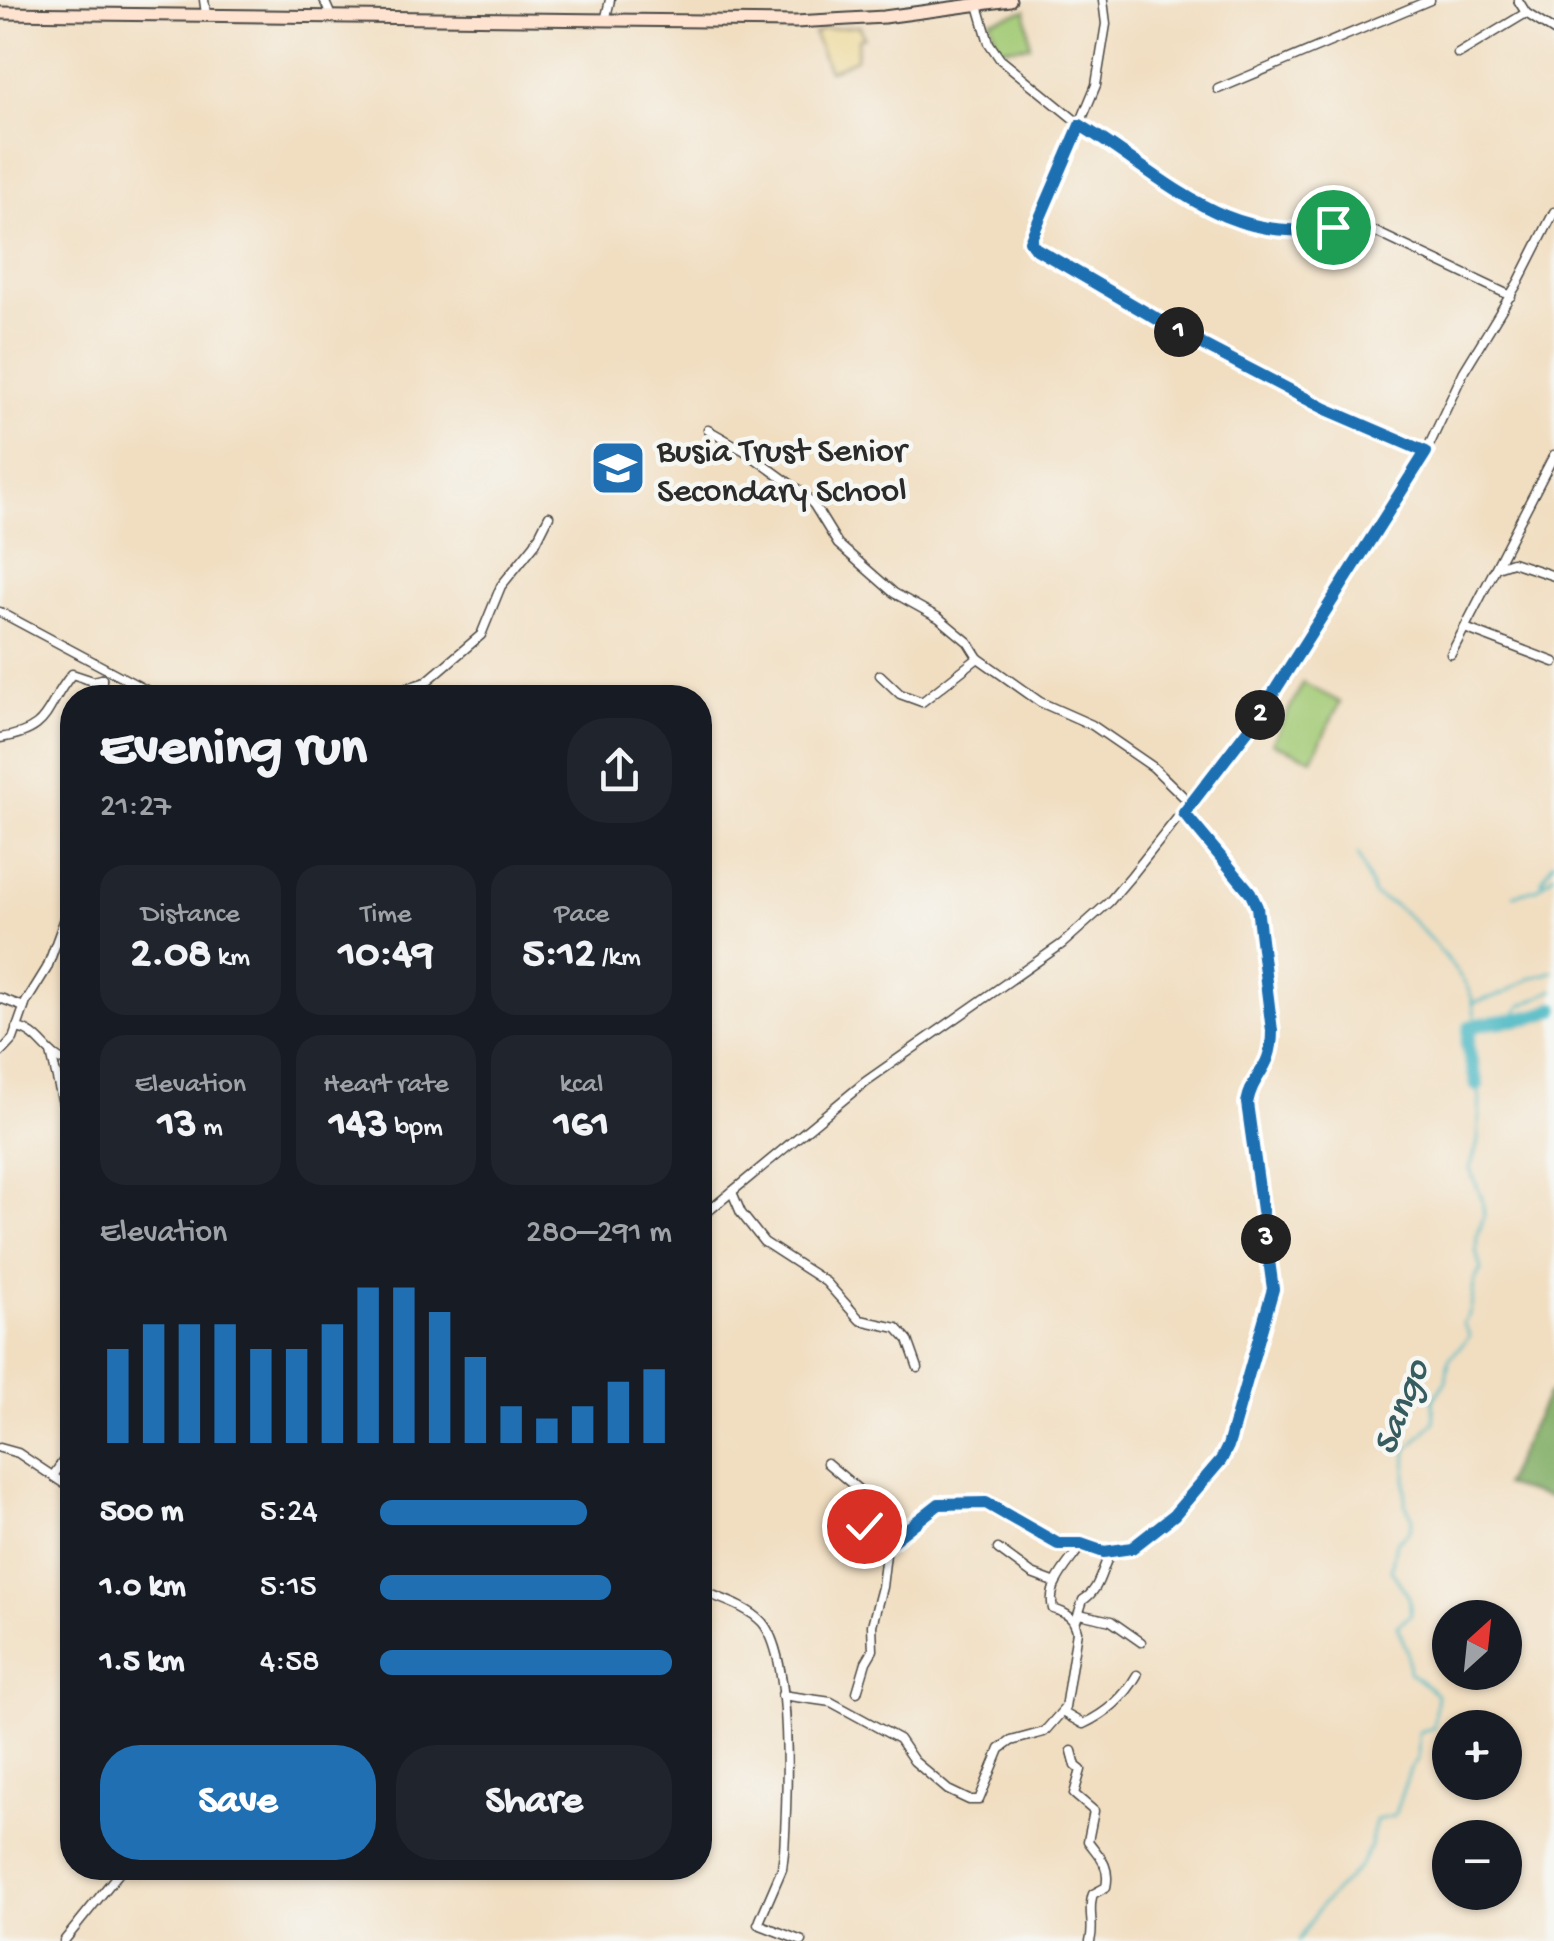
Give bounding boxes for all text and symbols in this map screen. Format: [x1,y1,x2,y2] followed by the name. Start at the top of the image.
[1291,185,1376,270] pin
[1306,200,1361,255] icon: arrive
[1154,307,1204,357] pin: 1
[1173,315,1185,348] text: 1
[656,433,909,514] place label: Busia Trust Senior Secondary School
[588,438,648,498] school or university icon: Busia Trust Senior Secondary School
[1235,690,1285,740] pin: 2
[1253,698,1267,731] text: 2
[567,718,672,823] button: share
[100,719,367,783] text: Evening run
[100,789,171,827] text: 21:27
[141,899,240,932] text: Distance
[360,899,412,932] text: Time
[554,899,609,932] text: Pace
[131,932,211,981] text: 2.08
[339,932,433,981] text: 10:49
[522,932,595,981] text: 5:12
[211,942,250,975] text: km
[595,942,641,975] text: /km
[135,1069,246,1102] text: Elevation
[323,1069,449,1102] text: Heart rate
[560,1069,604,1102] text: kcal
[158,1102,196,1151] text: 13
[329,1102,388,1151] text: 143
[554,1102,609,1151] text: 161
[196,1112,223,1145] text: m
[388,1112,443,1145] text: bpm
[1241,1214,1291,1264] pin: 3
[100,1215,227,1253] text: Elevation
[526,1215,672,1253] text: 280–291 m
[1259,1222,1273,1255] text: 3
[1365,1353,1442,1462] water label: Sango
[822,1484,907,1569] pin
[100,1494,183,1532] text: 500 m
[260,1494,318,1532] text: 5:24
[837,1499,892,1554] icon: check
[100,1569,186,1607] text: 1.0 km
[260,1569,317,1607] text: 5:15
[1432,1600,1522,1690] north arrow
[1432,1600,1522,1910] map controls
[100,1644,184,1682] text: 1.5 km
[260,1644,320,1682] text: 4:58
[1432,1710,1522,1800] button: +
[100,1745,376,1860] button: Save
[396,1745,672,1860] button: Share
[1432,1820,1522,1910] button: −

